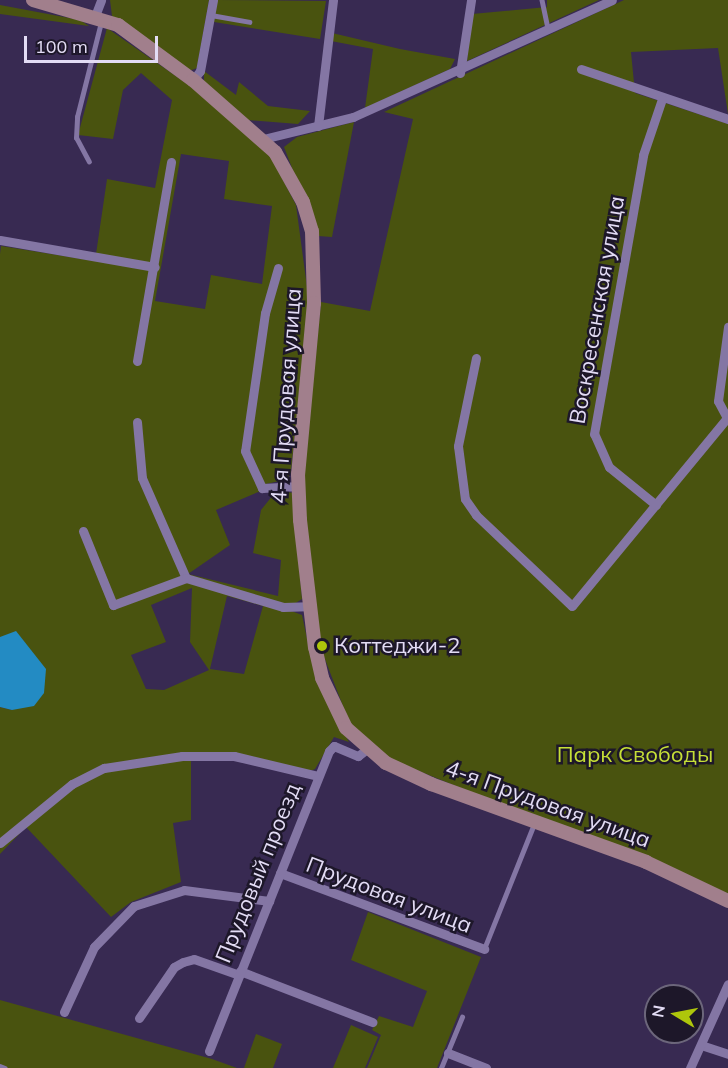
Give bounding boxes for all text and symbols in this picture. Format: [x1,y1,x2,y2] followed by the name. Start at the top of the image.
[27,24,160,62] scale bar
[35,35,88,58] text: 100 m
[564,194,630,426] street label: Воскресенская улица
[265,287,307,505] street label: 4-я Прудовая улица
[334,633,460,659] place label: Коттеджи-2
[315,639,329,653] marker: Коттеджи-2
[557,742,713,768] park label: Парк Свободы
[442,755,654,853] street label: 4-я Прудовая улица
[210,779,306,967] street label: Прудовый проезд
[302,851,476,939] street label: Прудовая улица
[644,984,704,1044] north arrow
[647,1004,669,1019] text: N

